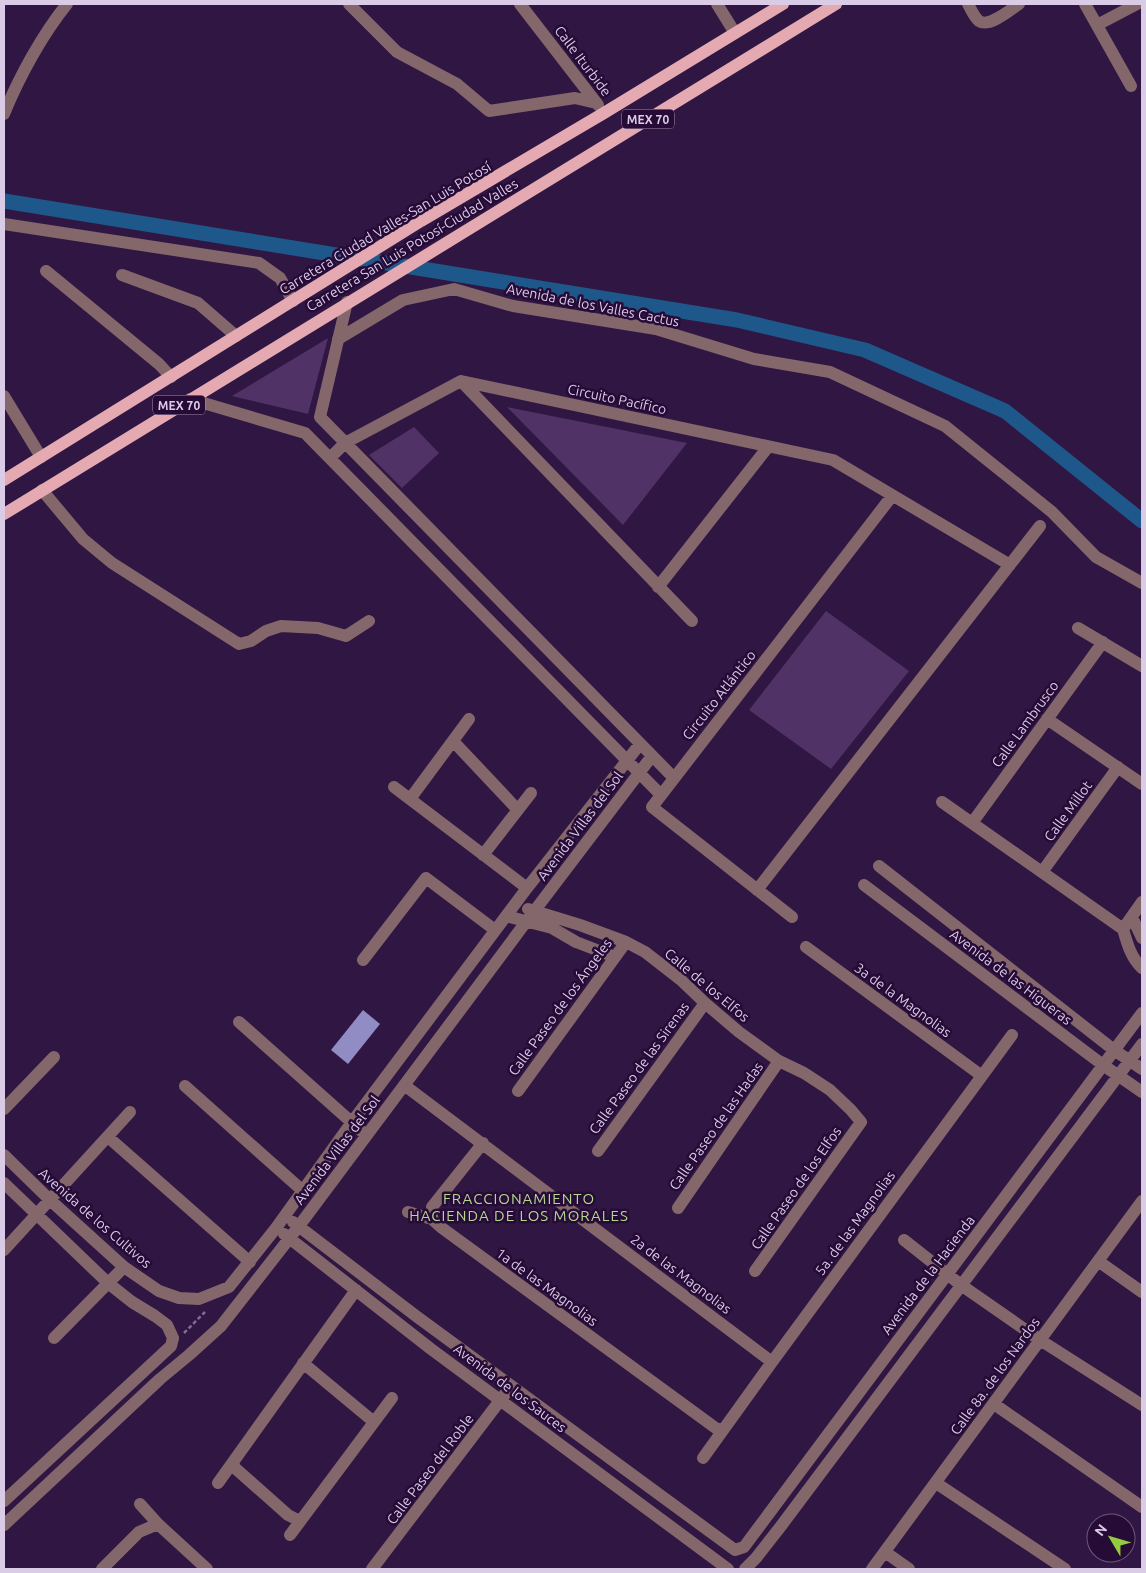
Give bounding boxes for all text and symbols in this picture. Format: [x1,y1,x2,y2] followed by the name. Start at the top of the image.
[551,23,615,99] street label: Calle Iturbide
[622,110,674,128] road number: MEX 70
[276,158,494,298] street label: Carretera Ciudad Valles-San Luis Potosí
[303,175,521,315] street label: Carretera San Luis Potosí-Ciudad Valles
[505,280,681,330] street label: Avenida de los Valles Cactus
[566,381,668,417] street label: Circuito Pacífico
[153,396,205,414] road number: MEX 70
[679,647,759,743] street label: Circuito Atlántico
[988,678,1062,770] street label: Calle Lambrusco
[534,768,626,884] street label: Avenida Villas del Sol
[1041,777,1096,844] street label: Calle Millot
[947,926,1075,1028] street label: Avenida de las Higueras
[504,935,615,1079] street label: Calle Paseo de los Ángeles
[661,945,753,1025] street label: Calle de los Elfos
[852,960,954,1040] street label: 3a de la Magnolias
[586,999,692,1137] street label: Calle Paseo de las Sirenas
[666,1059,766,1193] street label: Calle Paseo de las Hadas
[291,1092,383,1208] street label: Avenida Villas del Sol
[748,1124,844,1252] street label: Calle Paseo de los Elfos
[36,1165,154,1271] street label: Avenida de los Cultivos
[812,1168,898,1278] street label: 5a. de las Magnolias
[409,1190,629,1224] district label: FRACCIONAMIENTO HACIENDA DE LOS MORALES
[878,1212,978,1338] street label: Avenida de la Hacienda
[628,1231,734,1317] street label: 2a de las Magnolias
[493,1245,601,1329] street label: 1a de las Magnolias
[947,1314,1043,1438] street label: Calle 8a. de los Nardos
[451,1341,569,1435] street label: Avenida de los Sauces
[383,1411,477,1527] street label: Calle Paseo del Roble
[1086,1513,1136,1563] north arrow
[1091,1521,1110,1539] text: N

